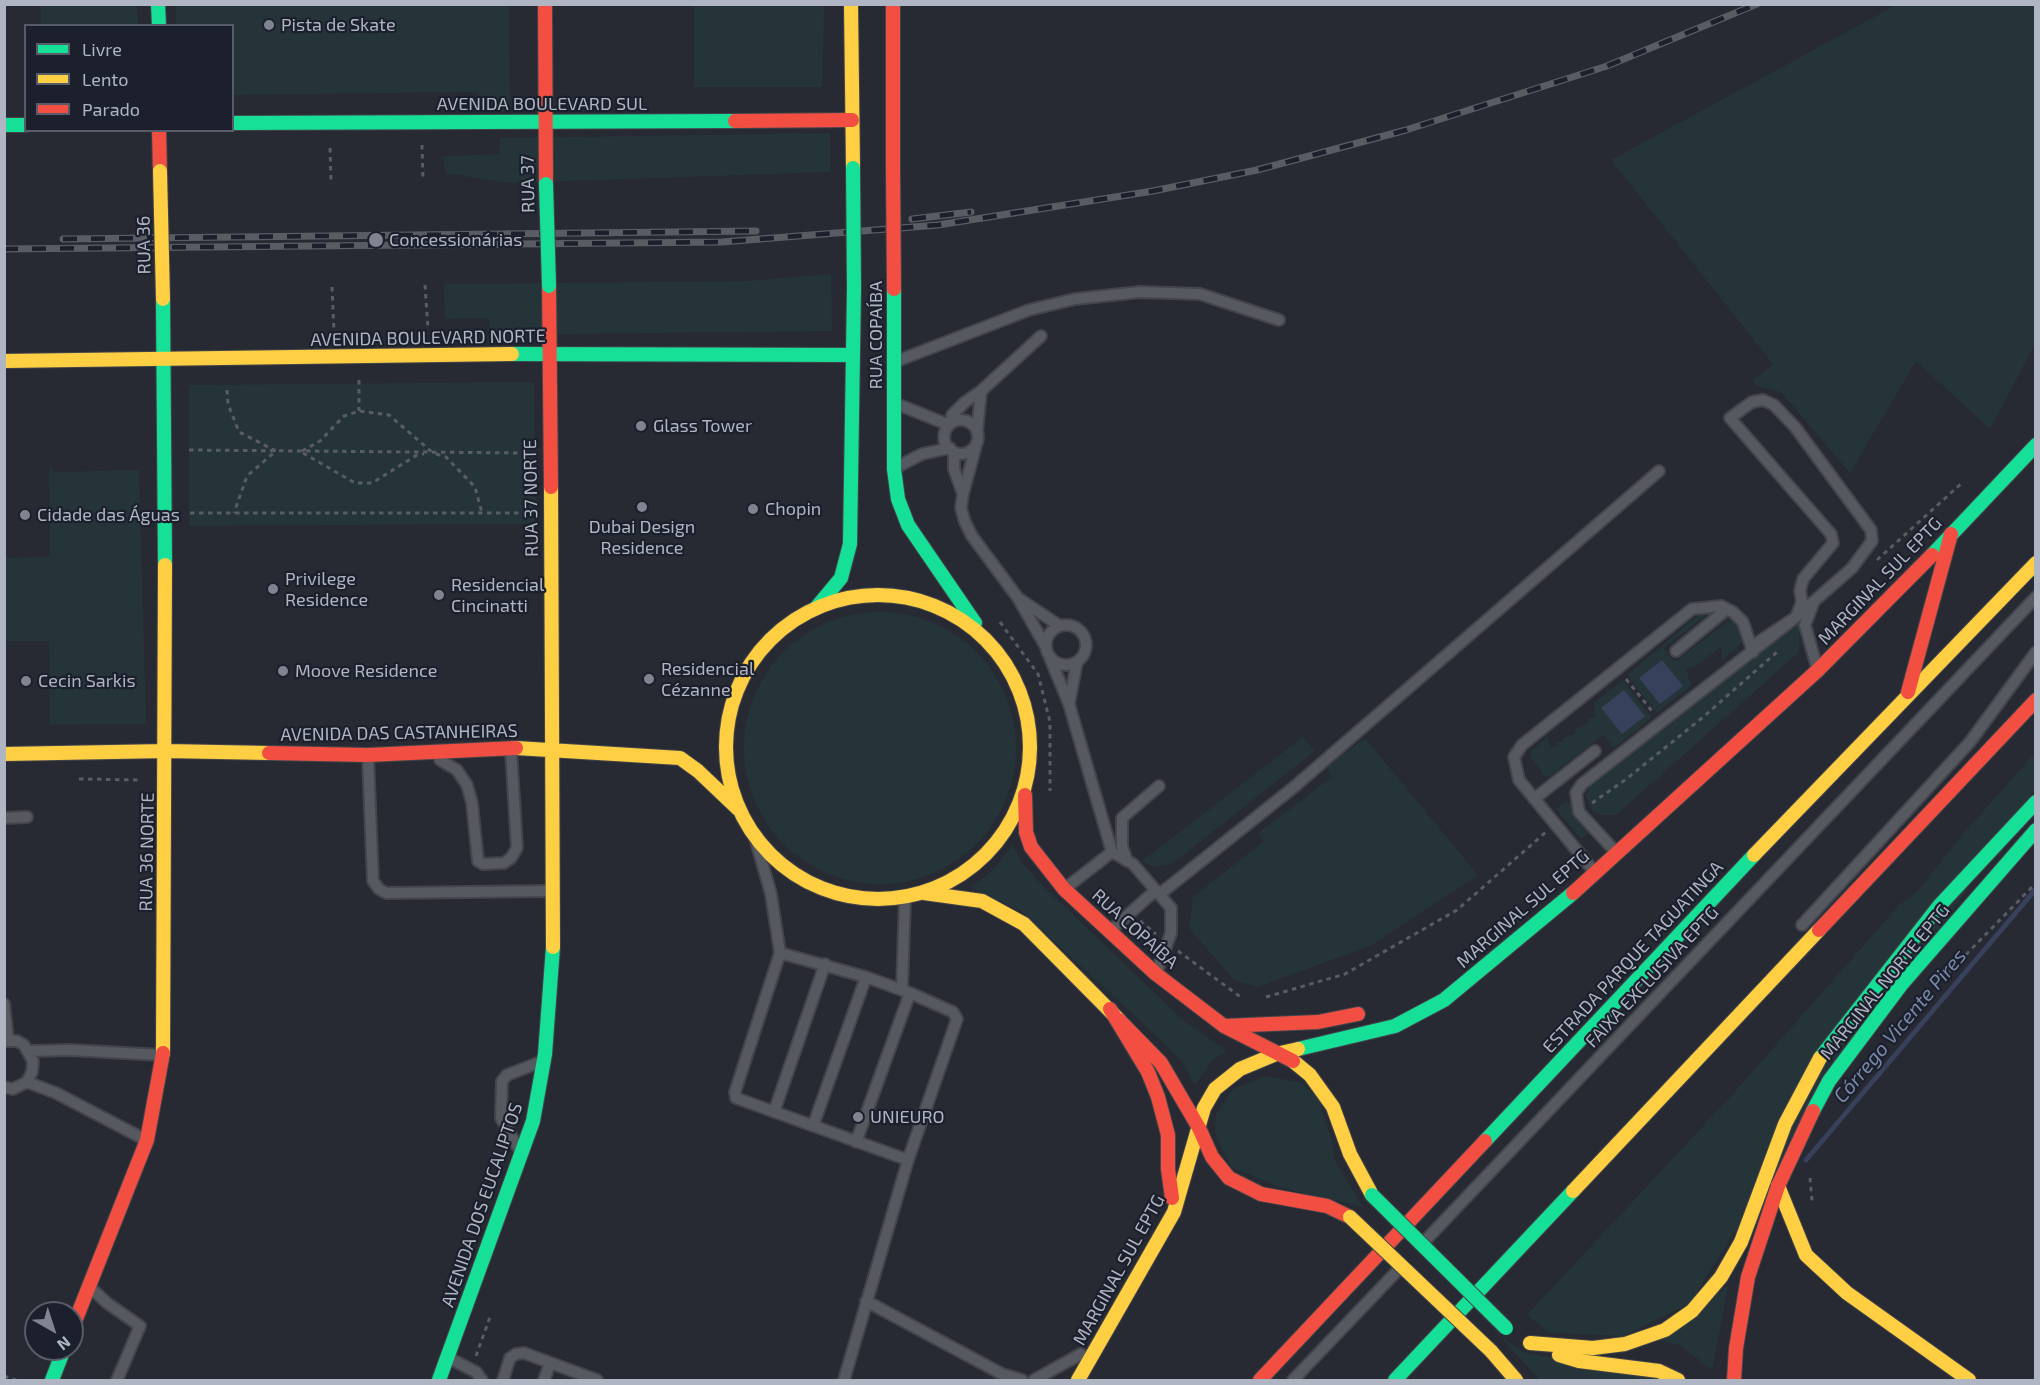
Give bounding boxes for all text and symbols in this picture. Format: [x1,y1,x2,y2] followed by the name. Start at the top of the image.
[281,14,396,36] place label: Pista de Skate
[262,18,276,32] marker: Pista de Skate
[24,24,234,132] legend
[82,38,122,60] text: Livre
[82,68,128,90] text: Lento
[437,93,647,115] street label: AVENIDA BOULEVARD SUL
[82,98,140,120] text: Parado
[517,155,539,213] street label: RUA 37
[133,216,155,274] street label: RUA 36
[389,229,522,251] place label: Concessionárias
[367,231,385,249] marker: Concessionárias
[865,281,887,389] street label: RUA COPAÍBA
[310,325,546,351] street label: AVENIDA BOULEVARD NORTE
[653,415,752,437] place label: Glass Tower
[634,419,648,433] marker: Glass Tower
[519,439,543,557] street label: RUA 37 NORTE
[765,498,821,520] place label: Chopin
[635,500,649,514] marker: Dubai Design Residence
[746,502,760,516] marker: Chopin
[37,504,180,526] place label: Cidade das Águas
[18,508,32,522] marker: Cidade das Águas
[1814,513,1946,649] street label: MARGINAL SUL EPTG
[589,516,695,558] place label: Dubai Design Residence
[285,568,368,610] place label: Privilege Residence
[451,574,544,616] place label: Residencial Cincinatti
[266,582,280,596] marker: Privilege Residence
[432,588,446,602] marker: Residencial Cincinatti
[661,658,754,700] place label: Residencial Cézanne
[295,660,437,682] place label: Moove Residence
[276,664,290,678] marker: Moove Residence
[38,670,136,692] place label: Cecin Sarkis
[642,672,656,686] marker: Residencial Cézanne
[19,674,33,688] marker: Cecin Sarkis
[280,720,518,746] street label: AVENIDA DAS CASTANHEIRAS
[135,792,159,912] street label: RUA 36 NORTE
[1452,845,1594,973] street label: MARGINAL SUL EPTG
[1538,856,1728,1058] street label: ESTRADA PARQUE TAGUATINGA
[1087,885,1183,973] street label: RUA COPAÍBA
[1816,900,1954,1064] street label: MARGINAL NORTE EPTG
[1581,902,1723,1052] street label: FAIXA EXCLUSIVA EPTG
[1829,944,1971,1108] water label: Córrego Vicente Pires
[437,1100,527,1310] street label: AVENIDA DOS EUCALIPTOS
[870,1106,945,1128] place label: UNIEURO
[851,1110,865,1124] marker: UNIEURO
[1069,1191,1169,1349] street label: MARGINAL SUL EPTG
[24,1301,84,1361] north arrow
[54,1333,75,1355] text: N

